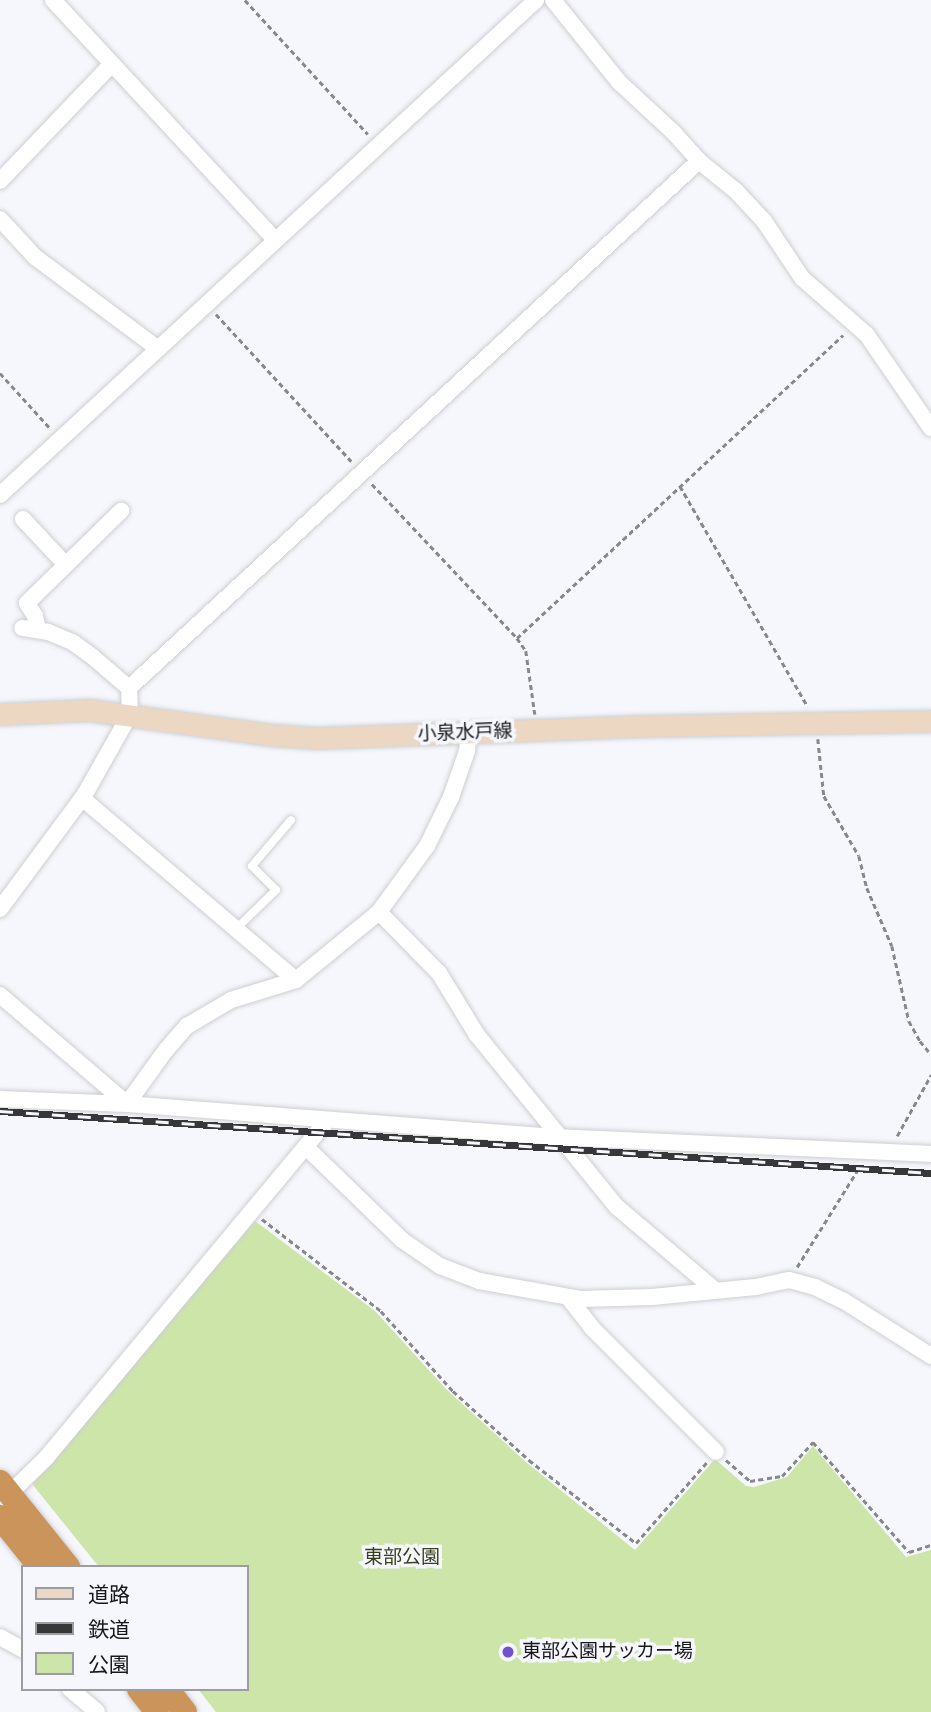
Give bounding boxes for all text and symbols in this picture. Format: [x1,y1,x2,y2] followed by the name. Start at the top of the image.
[417,720,513,746] street label: 小泉水戸線
[364,1547,440,1569] park label: 東部公園
[21,1565,248,1691] legend
[88,1580,130,1610] text: 道路
[88,1615,130,1645] text: 鉄道
[522,1641,693,1663] place label: 東部公園サッカー場
[500,1644,516,1660] marker: 東部公園サッカー場
[88,1650,130,1680] text: 公園

